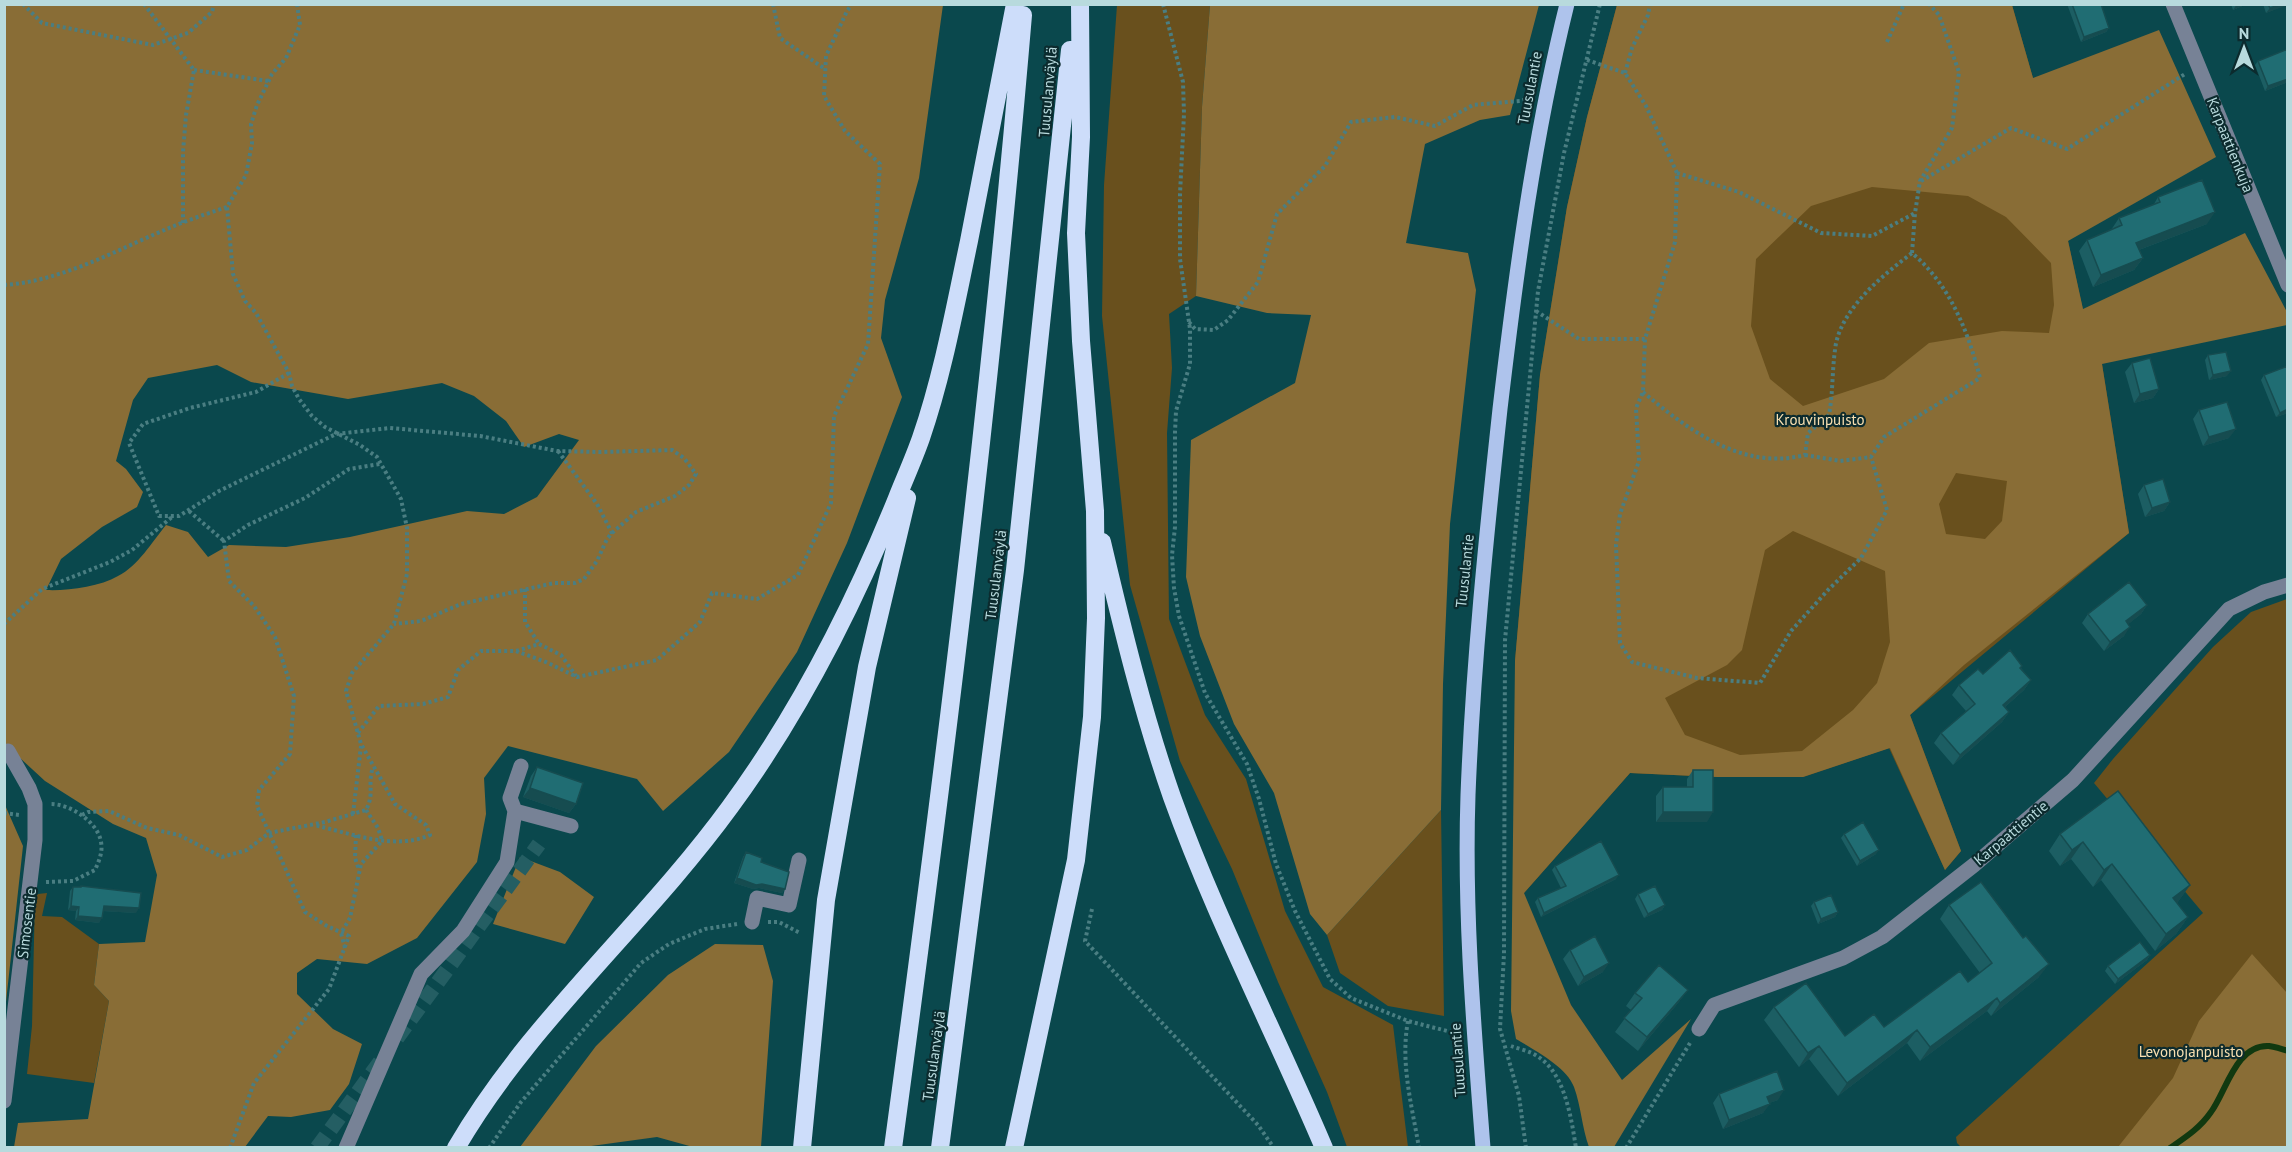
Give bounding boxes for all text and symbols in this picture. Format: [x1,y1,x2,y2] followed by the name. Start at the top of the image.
[2214,18,2274,78] north arrow
[2239,23,2249,43] text: N
[1034,46,1061,138] street label: Tuusulanväylä
[1513,50,1546,126] street label: Tuusulantie
[2203,94,2258,195] street label: Karpaattienkuja
[1776,410,1864,429] park label: Krouvinpuisto
[981,529,1010,621] street label: Tuusulanväylä
[1451,533,1478,609] street label: Tuusulantie
[1970,796,2052,869] street label: Karpaattientie
[13,887,40,959] street label: Simosentie
[918,1010,949,1102] street label: Tuusulanväylä
[1445,1022,1470,1098] street label: Tuusulantie
[2139,1042,2243,1061] park label: Levonojanpuisto

